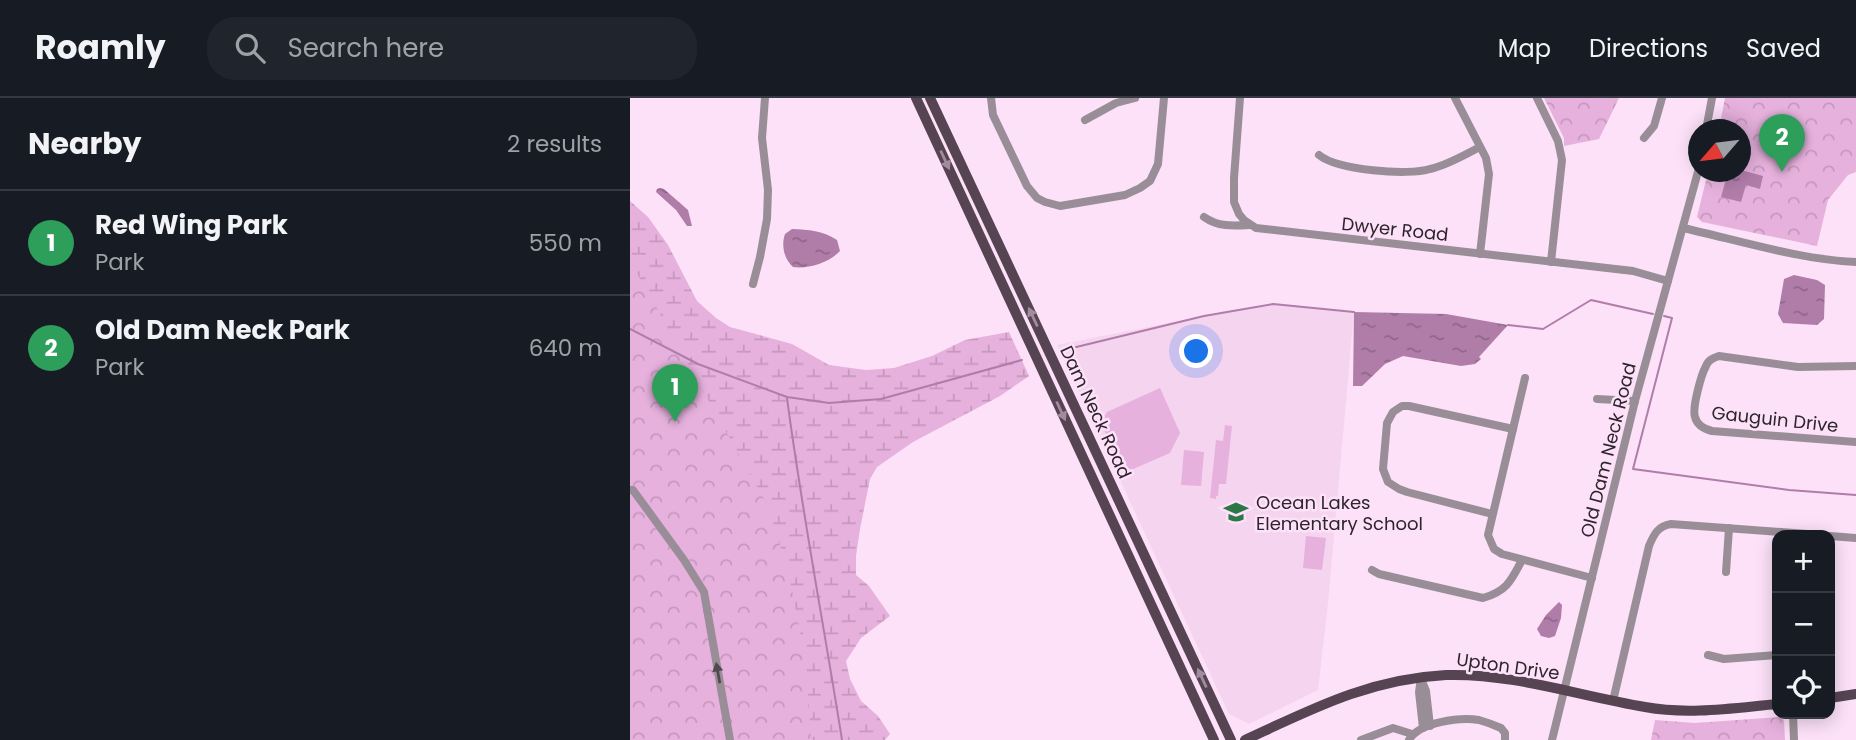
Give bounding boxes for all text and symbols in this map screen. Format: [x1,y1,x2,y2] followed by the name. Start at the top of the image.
[207,17,697,80] search box
[35,24,165,71] text: Roamly
[231,29,269,67] icon: search
[287,30,444,66] text: Search here
[1498,32,1551,65] text: Map
[1589,32,1708,65] text: Directions
[1746,32,1821,65] text: Saved
[1759,114,1805,172] pin: 2
[1688,119,1751,182] north arrow
[28,122,142,165] text: Nearby
[507,128,602,160] text: 2 results
[939,150,951,170] one-way arrow
[95,207,288,243] text: Red Wing Park
[1340,211,1450,247] street label: Dwyer Road
[47,227,55,259] text: 1
[529,227,602,259] text: 550 m
[95,246,144,278] text: Park
[1027,307,1038,327] one-way arrow
[95,312,350,348] text: Old Dam Neck Park
[44,332,58,364] text: 2
[529,332,602,364] text: 640 m
[1179,334,1213,368] your location
[1054,342,1138,482] street label: Dam Neck Road
[95,351,144,383] text: Park
[1574,360,1642,540] street label: Old Dam Neck Road
[652,364,698,422] pin: 1
[1710,400,1840,438] street label: Gauguin Drive
[1056,401,1067,421] one-way arrow
[1256,490,1423,536] place label: Ocean Lakes Elementary School
[1222,498,1250,526] school or university icon: Ocean Lakes Elementary School
[1772,530,1835,719] map controls
[1772,530,1835,593] button: +
[1772,593,1835,656] button: −
[1455,646,1561,686] street label: Upton Drive
[1772,656,1835,719] button: locate
[712,662,723,684] one-way arrow
[1196,668,1208,688] one-way arrow

